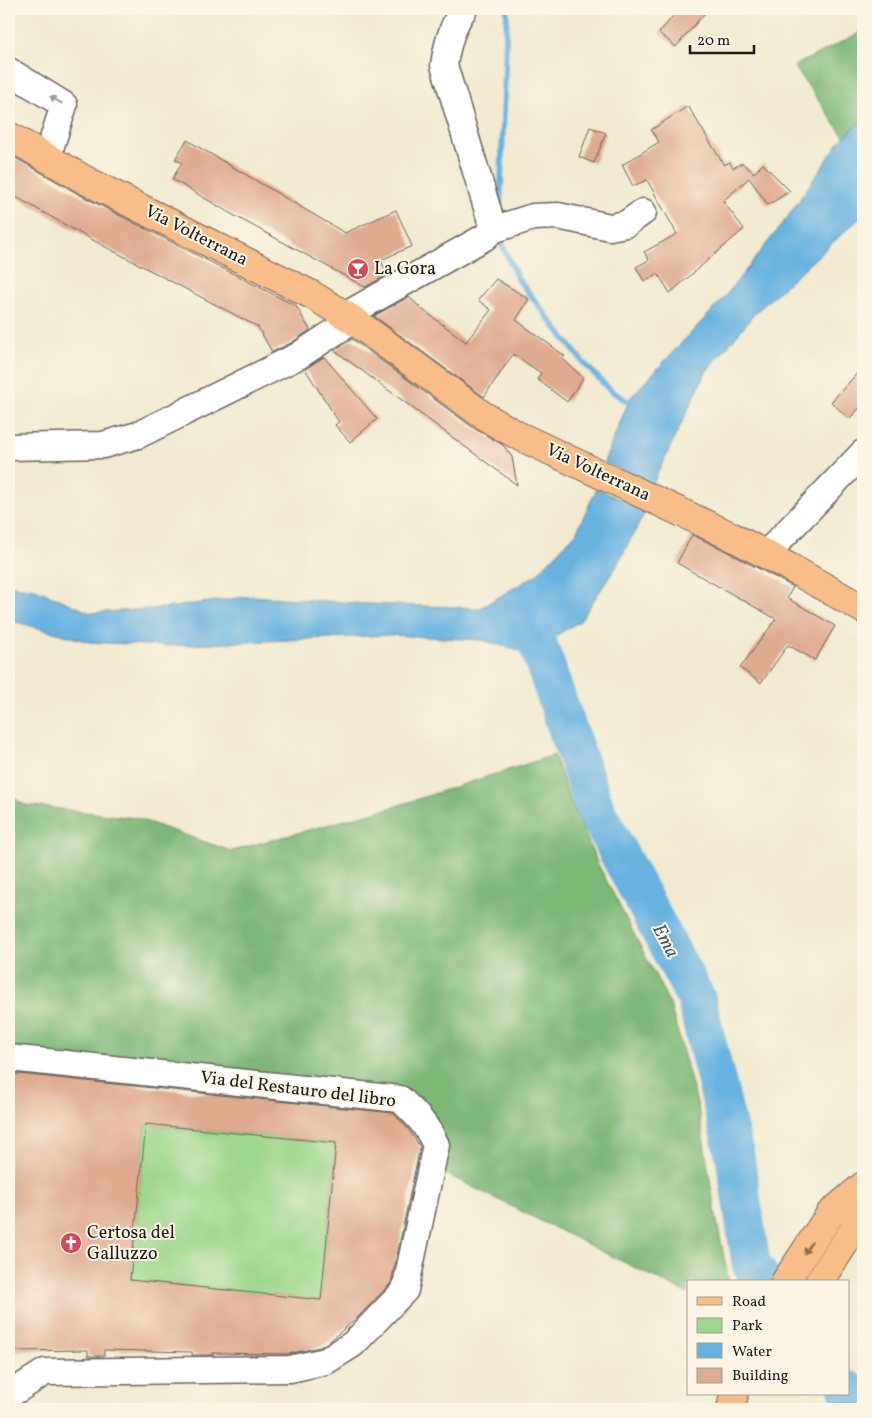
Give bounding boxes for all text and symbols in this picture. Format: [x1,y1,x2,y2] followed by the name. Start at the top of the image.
[690,22,753,54] scale bar
[697,31,730,52] text: 20 m
[49,95,62,104] one-way arrow
[140,199,252,273] street label: Via Volterrana
[346,257,370,281] bar icon: La Gora
[374,257,436,282] place label: La Gora
[542,438,654,508] street label: Via Volterrana
[645,920,685,962] water label: Ema
[199,1066,397,1114] street label: Via del Restauro del libro
[87,1221,175,1267] place label: Certosa del Galluzzo
[59,1231,83,1255] church icon: Certosa del Galluzzo
[803,1241,812,1254] one-way arrow
[687,1280,850,1396] legend
[732,1292,766,1313] text: Road
[732,1316,763,1337] text: Park
[732,1342,772,1363] text: Water
[732,1366,789,1387] text: Building

